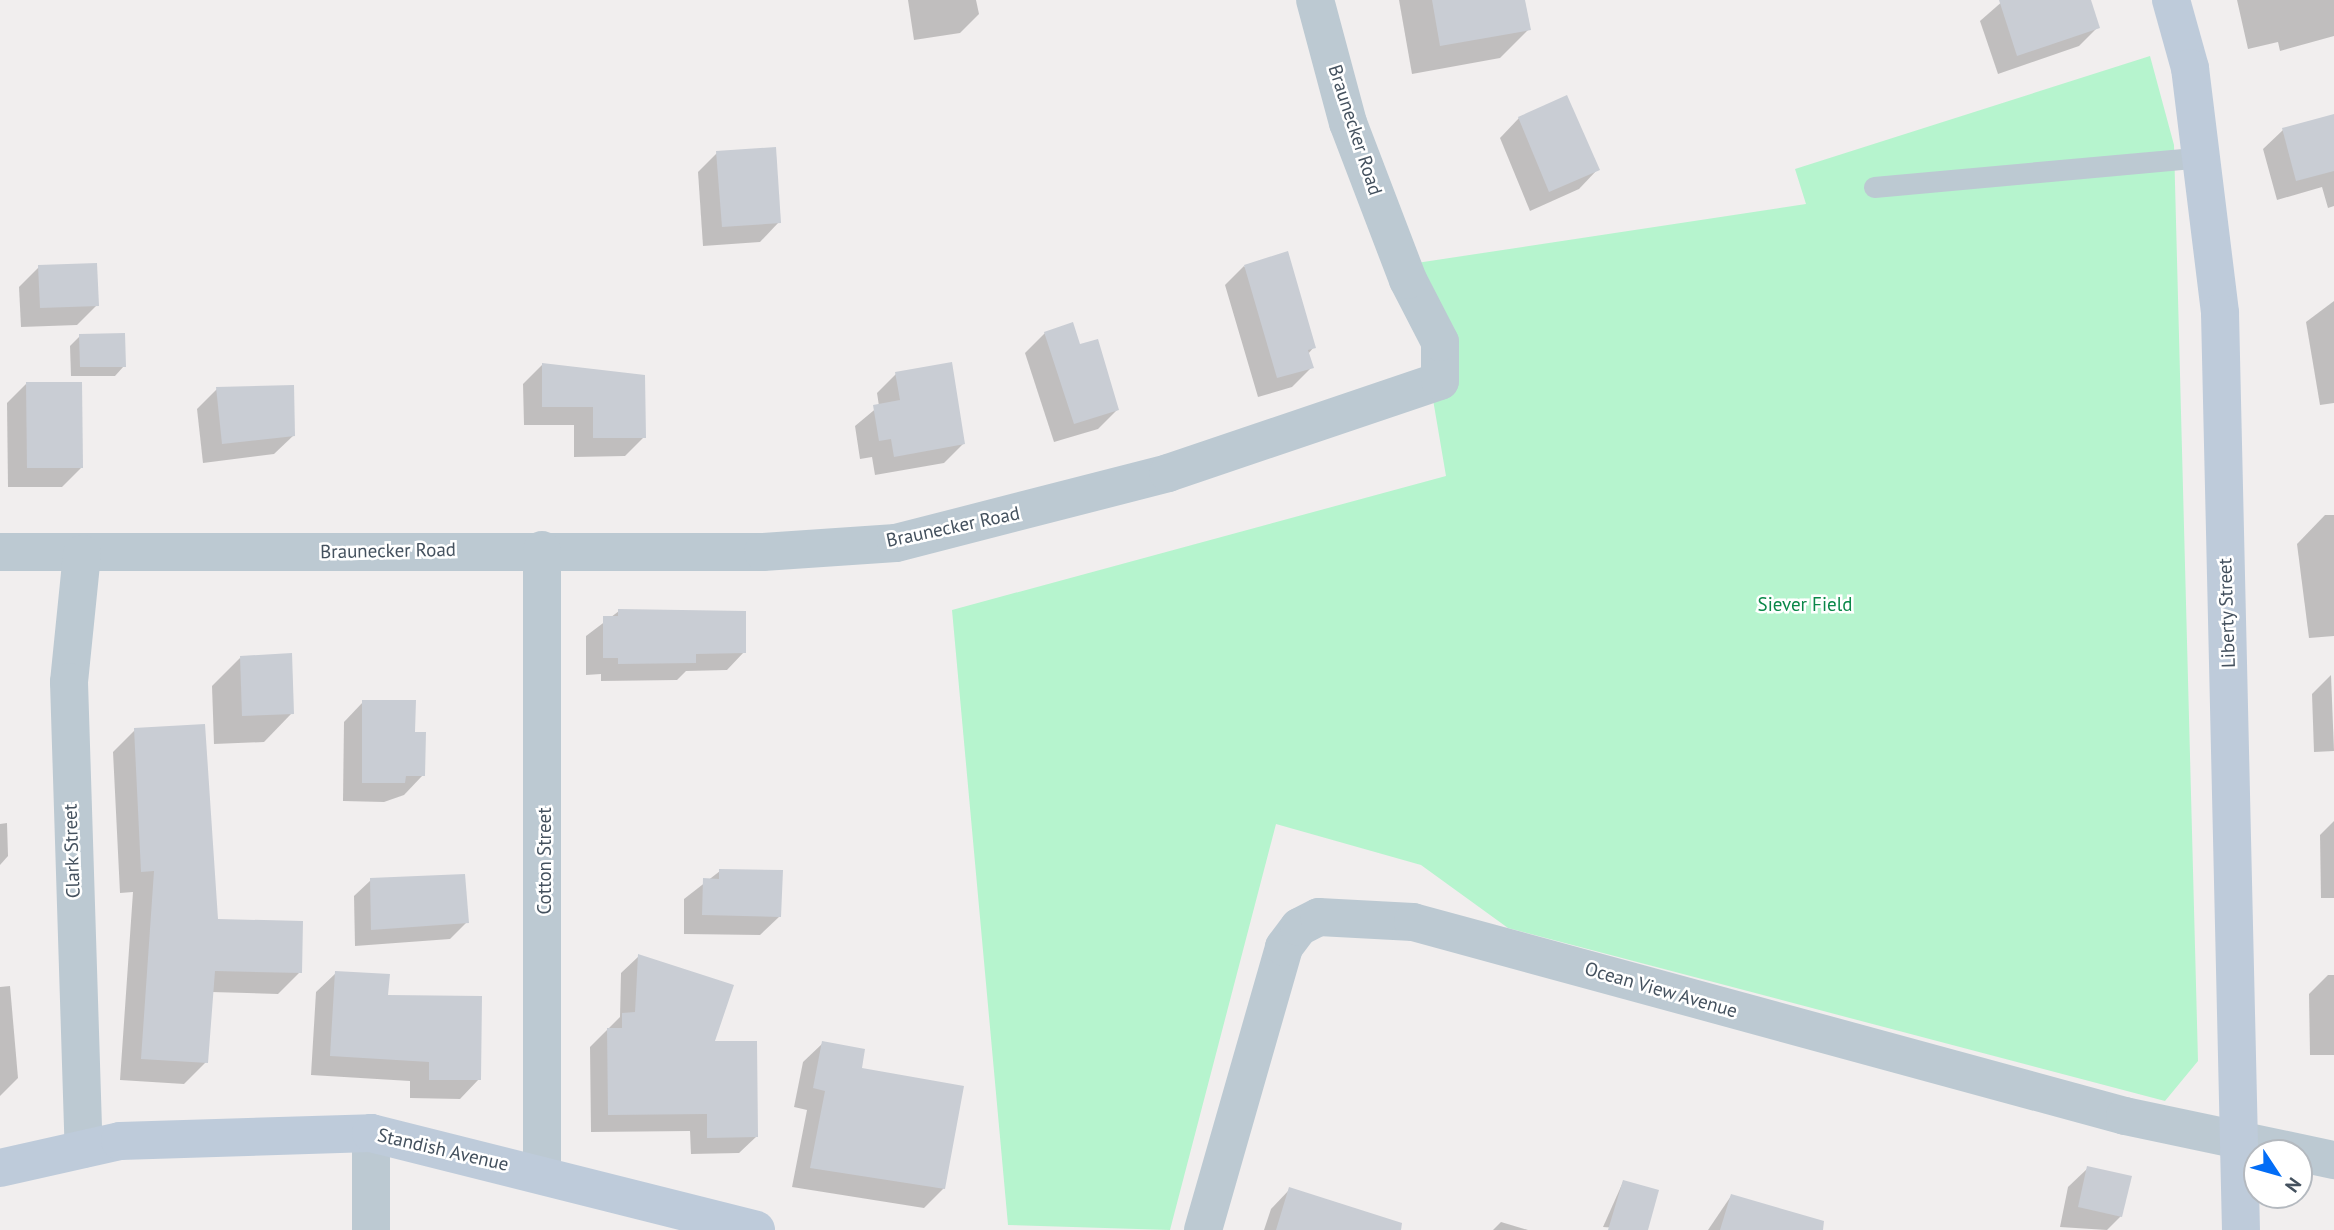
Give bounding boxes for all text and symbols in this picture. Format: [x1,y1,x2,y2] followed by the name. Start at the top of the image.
[1323,62,1387,198] street label: Braunecker Road
[884,502,1022,552] street label: Braunecker Road
[320,538,456,564] street label: Braunecker Road
[2214,557,2240,669] street label: Liberty Street
[1758,594,1852,616] park label: Siever Field
[59,803,85,899] street label: Clark Street
[534,807,556,915] street label: Cotton Street
[1581,957,1741,1023] street label: Ocean View Avenue
[375,1124,511,1176] street label: Standish Avenue
[2243,1139,2313,1209] north arrow
[2280,1173,2307,1197] text: N

